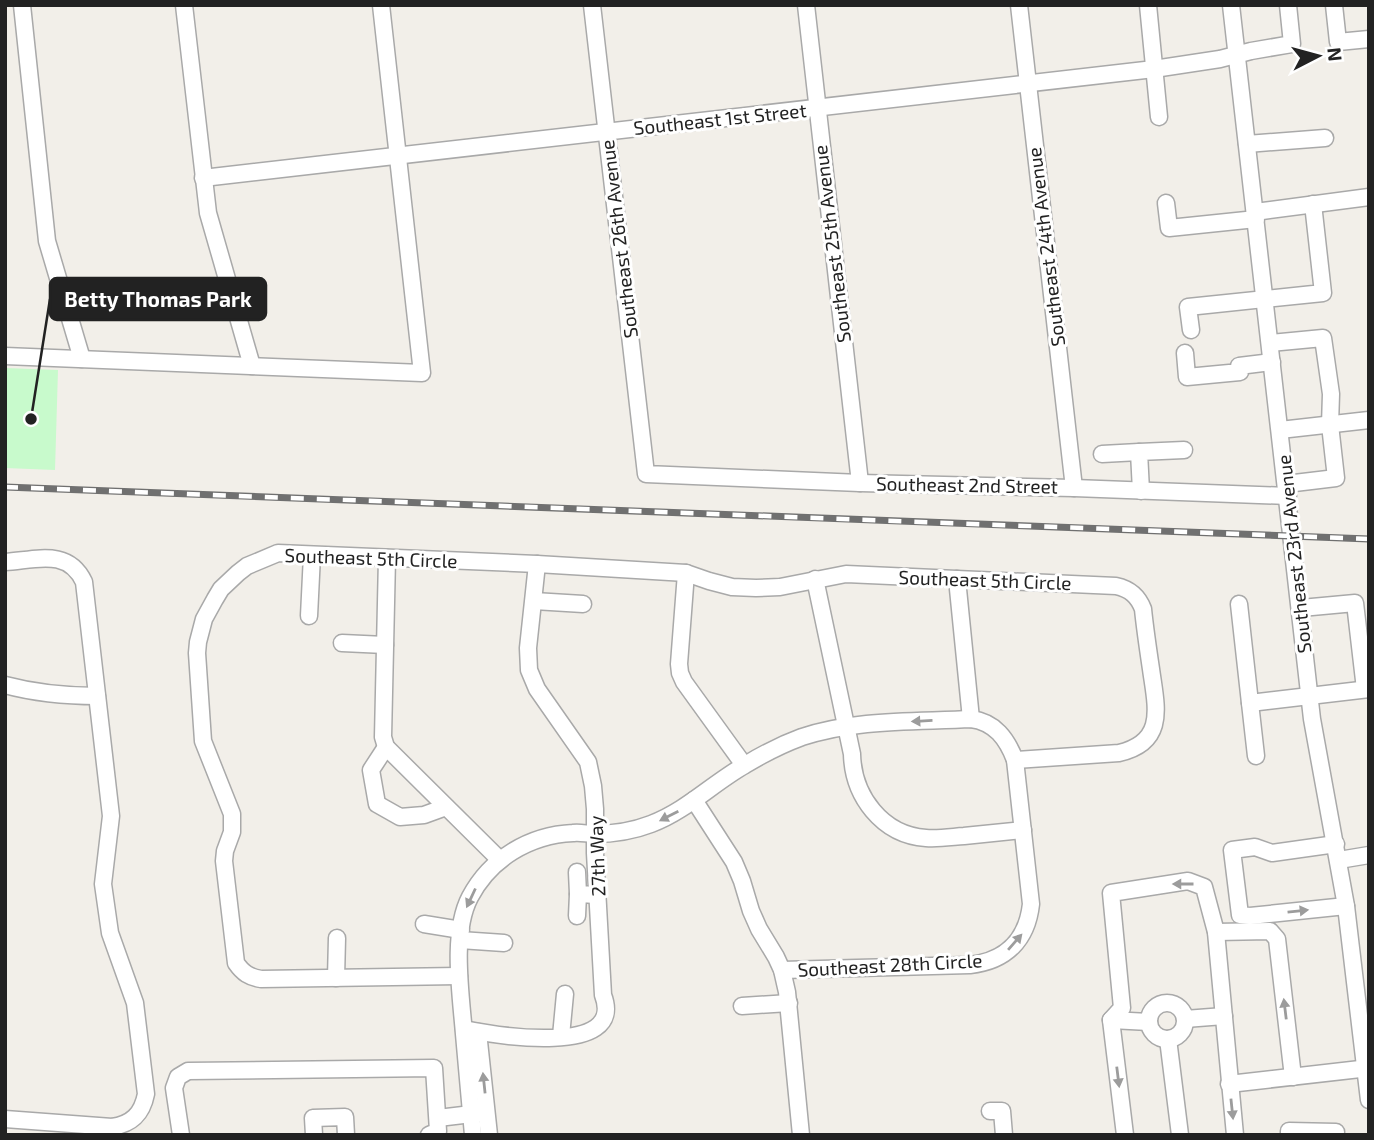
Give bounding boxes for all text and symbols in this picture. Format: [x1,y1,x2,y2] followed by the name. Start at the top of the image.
[1283,21,1353,91] north arrow
[1323,46,1348,62] text: N
[632,98,808,139] street label: Southeast 1st Street
[595,139,642,340] street label: Southeast 26th Avenue
[808,144,855,344] street label: Southeast 25th Avenue
[1022,146,1069,348] street label: Southeast 24th Avenue
[50,278,266,320] callout: Betty Thomas Park
[64,286,252,312] text: Betty Thomas Park
[1272,454,1315,654] street label: Southeast 23rd Avenue
[876,471,1058,498] street label: Southeast 2nd Street
[284,543,458,572] street label: Southeast 5th Circle
[898,565,1072,594] street label: Southeast 5th Circle
[911,716,933,727] one-way arrow
[659,811,679,822] one-way arrow
[584,815,609,897] street label: 27th Way
[1172,878,1194,890] one-way arrow
[465,888,476,908] one-way arrow
[1287,905,1309,916] one-way arrow
[1006,934,1022,951] one-way arrow
[797,948,983,981] street label: Southeast 28th Circle
[1279,998,1290,1020] one-way arrow
[1112,1067,1123,1089] one-way arrow
[478,1072,489,1094] one-way arrow
[1227,1098,1238,1120] one-way arrow

